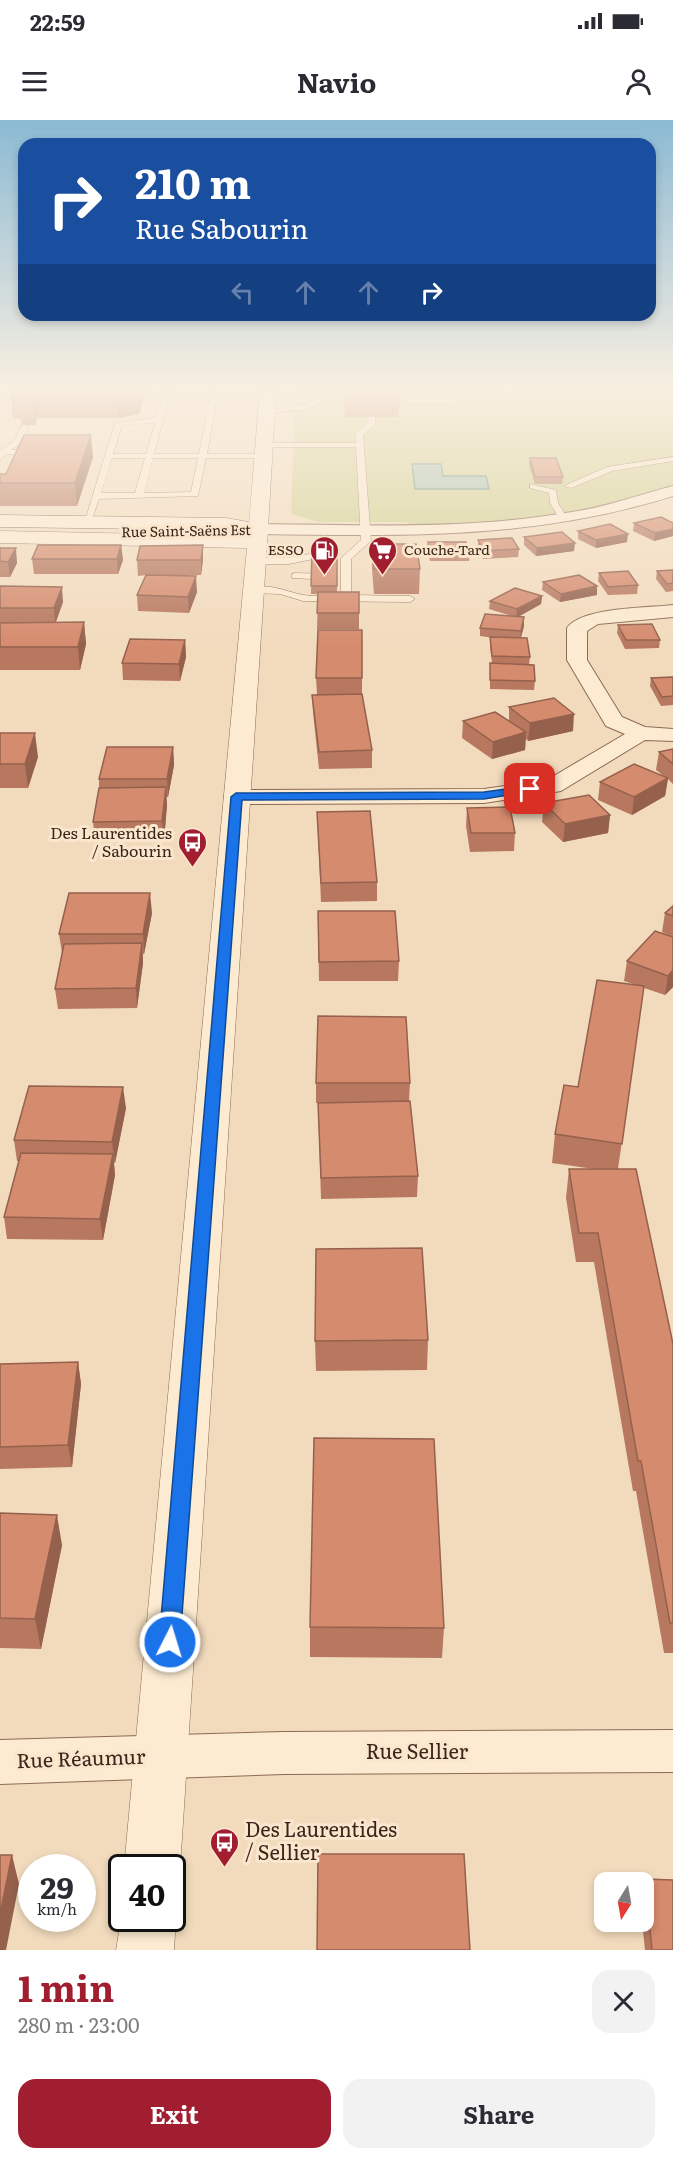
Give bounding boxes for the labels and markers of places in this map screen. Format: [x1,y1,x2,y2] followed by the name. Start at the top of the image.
[309,534,341,576] fuel station icon: ESSO
[367,534,399,576] supermarket icon: Couche-Tard
[268,539,304,559] place label: ESSO
[404,539,490,559] place label: Couche-Tard
[504,763,555,814] pin
[50,820,172,862] place label: Des Laurentides / Sabourin
[177,826,209,868] bus stop icon: Des Laurentides / Sabourin
[245,1813,397,1866] place label: Des Laurentides / Sellier
[208,1826,240,1868] bus stop icon: Des Laurentides / Sellier

